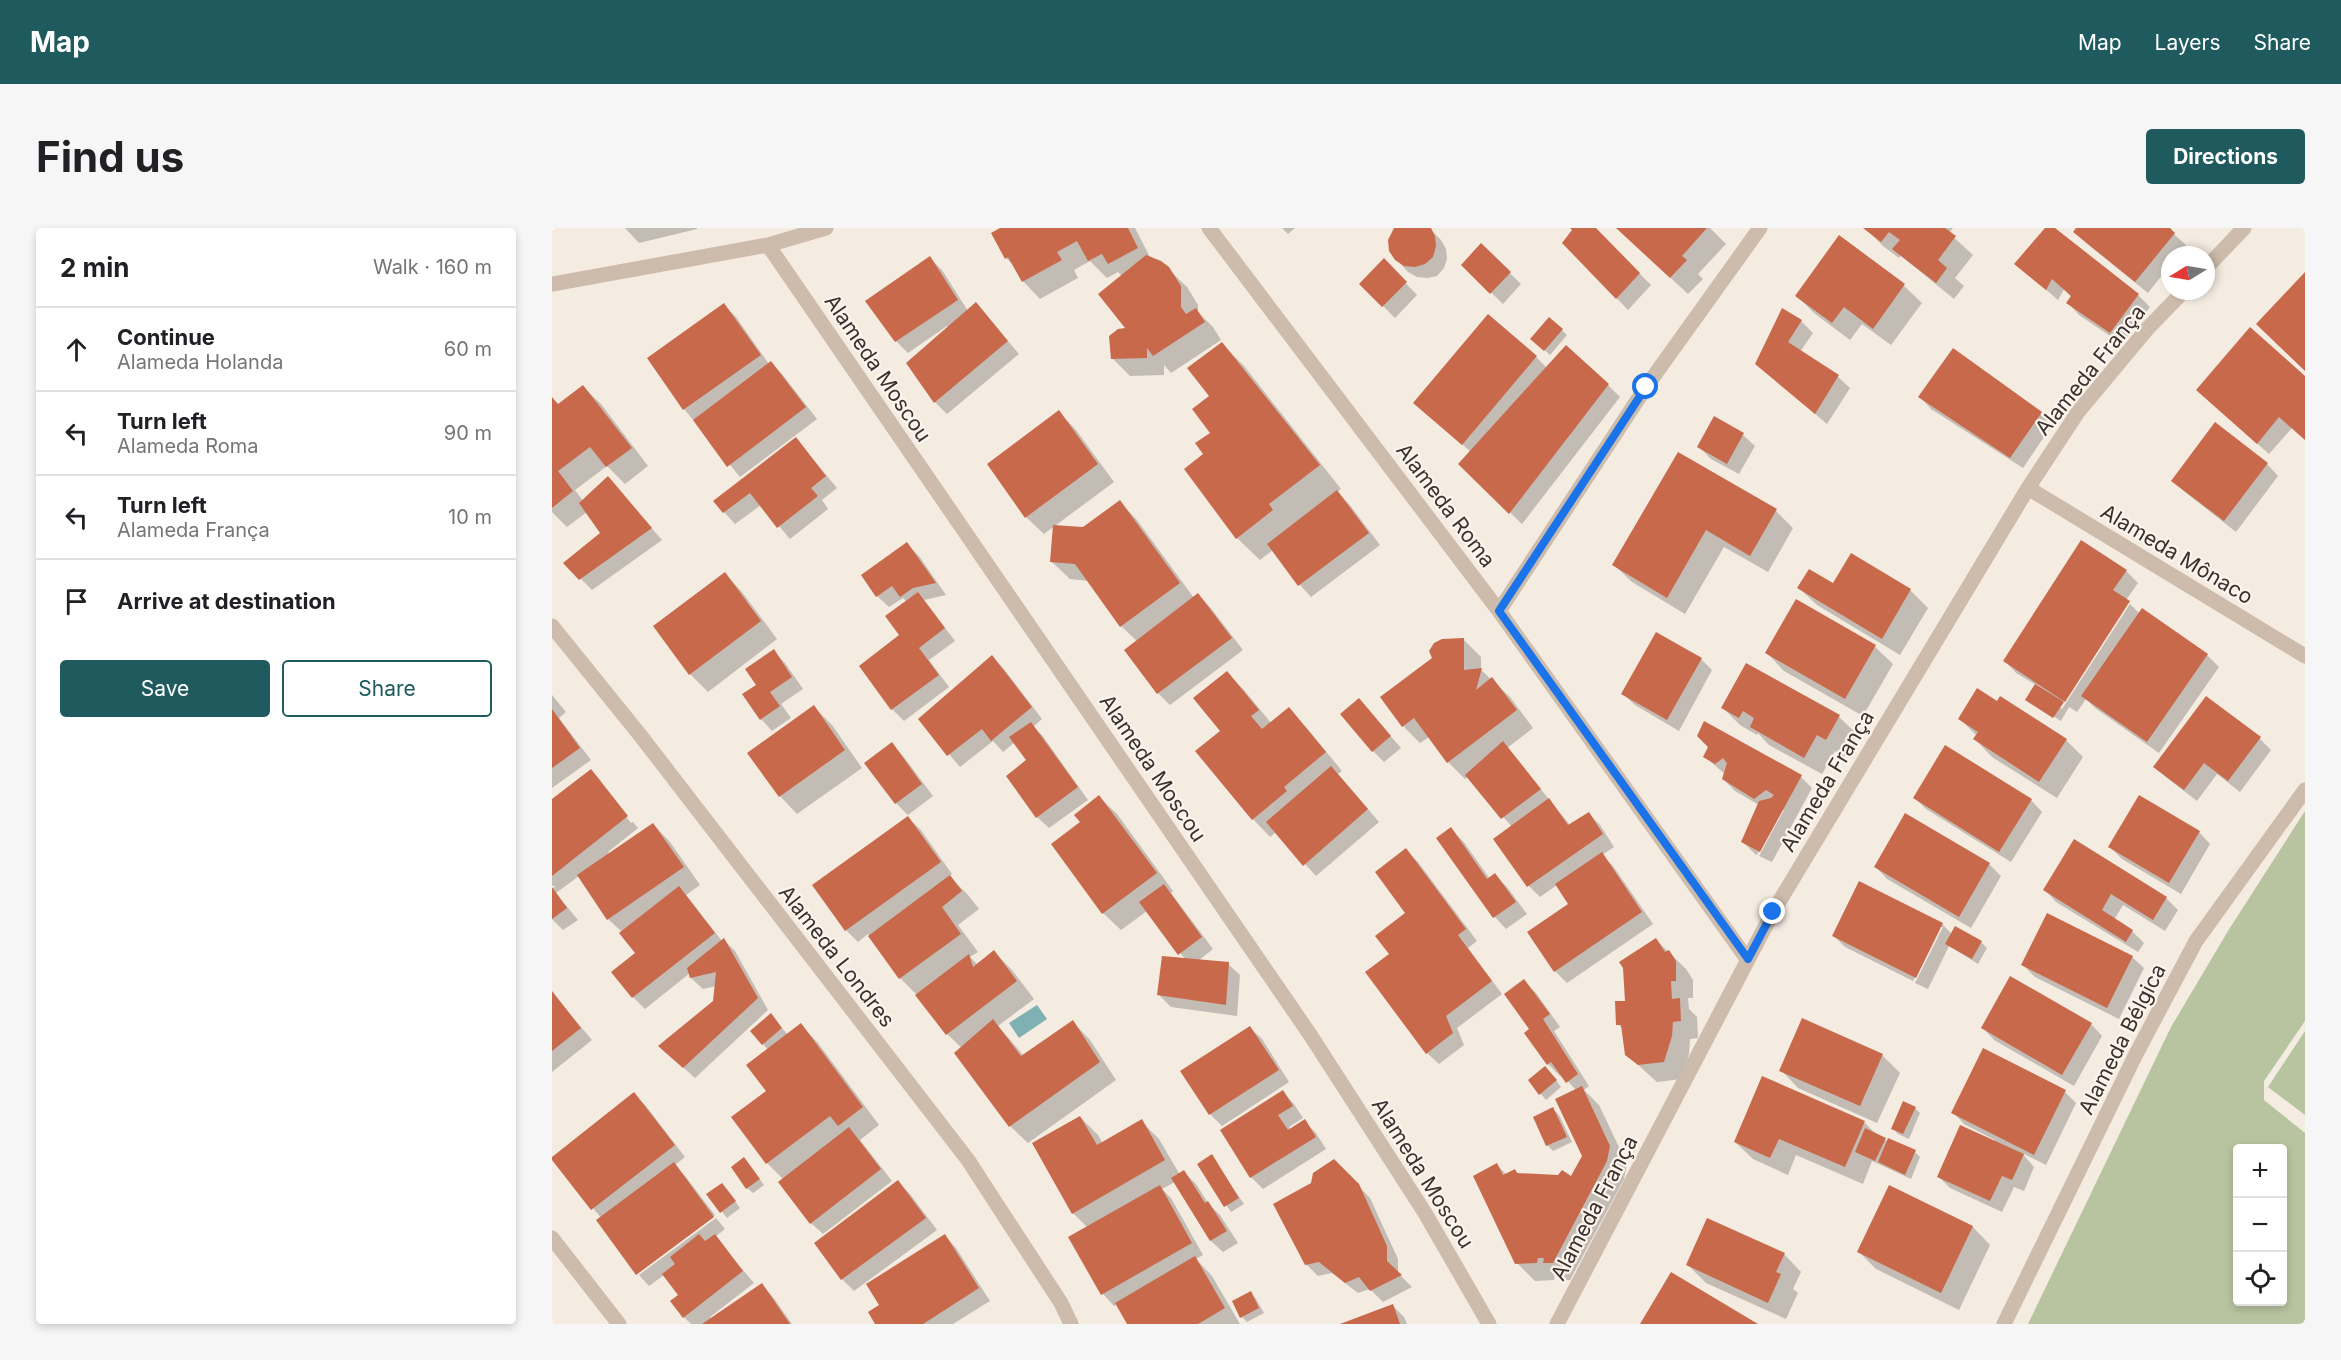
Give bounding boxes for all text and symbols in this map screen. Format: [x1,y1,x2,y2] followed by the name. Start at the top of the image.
[30,25,90,59] text: Map
[2078,30,2122,55] text: Map
[2155,30,2221,55] text: Layers
[2254,30,2311,55] text: Share
[2146,129,2305,184] button: Directions
[36,131,184,182] text: Find us
[2161,246,2215,300] north arrow
[60,252,130,283] text: 2 min
[373,255,492,279] text: Walk · 160 m
[819,290,937,446] street label: Alameda Moscou
[2030,300,2150,440] street label: Alameda França
[117,324,215,350] text: Continue
[60,333,93,366] icon: ahead
[444,337,492,361] text: 60 m
[117,350,283,374] text: Alameda Holanda
[1632,373,1658,399] route start
[117,408,207,434] text: Turn left
[60,417,93,450] icon: left
[444,421,492,445] text: 90 m
[117,434,258,458] text: Alameda Roma
[1391,438,1501,572] street label: Alameda Roma
[117,492,207,518] text: Turn left
[2096,499,2258,609] street label: Alameda Mônaco
[60,501,93,534] icon: left
[448,505,492,529] text: 10 m
[117,518,270,542] text: Alameda França
[60,585,93,618] icon: arrive
[117,588,336,614] text: Arrive at destination
[60,660,270,717] button: Save
[282,660,492,717] button: Share
[1094,690,1212,846] street label: Alameda Moscou
[1775,706,1879,856] street label: Alameda França
[774,880,900,1032] street label: Alameda Londres
[1759,898,1785,924] route end
[2073,960,2171,1118] street label: Alameda Bélgica
[1367,1093,1479,1253] street label: Alameda Moscou
[1545,1131,1643,1285] street label: Alameda França
[2233,1144,2287,1306] map controls
[2233,1144,2287,1198] button: +
[2233,1198,2287,1252] button: −
[2233,1252,2287,1306] button: locate

